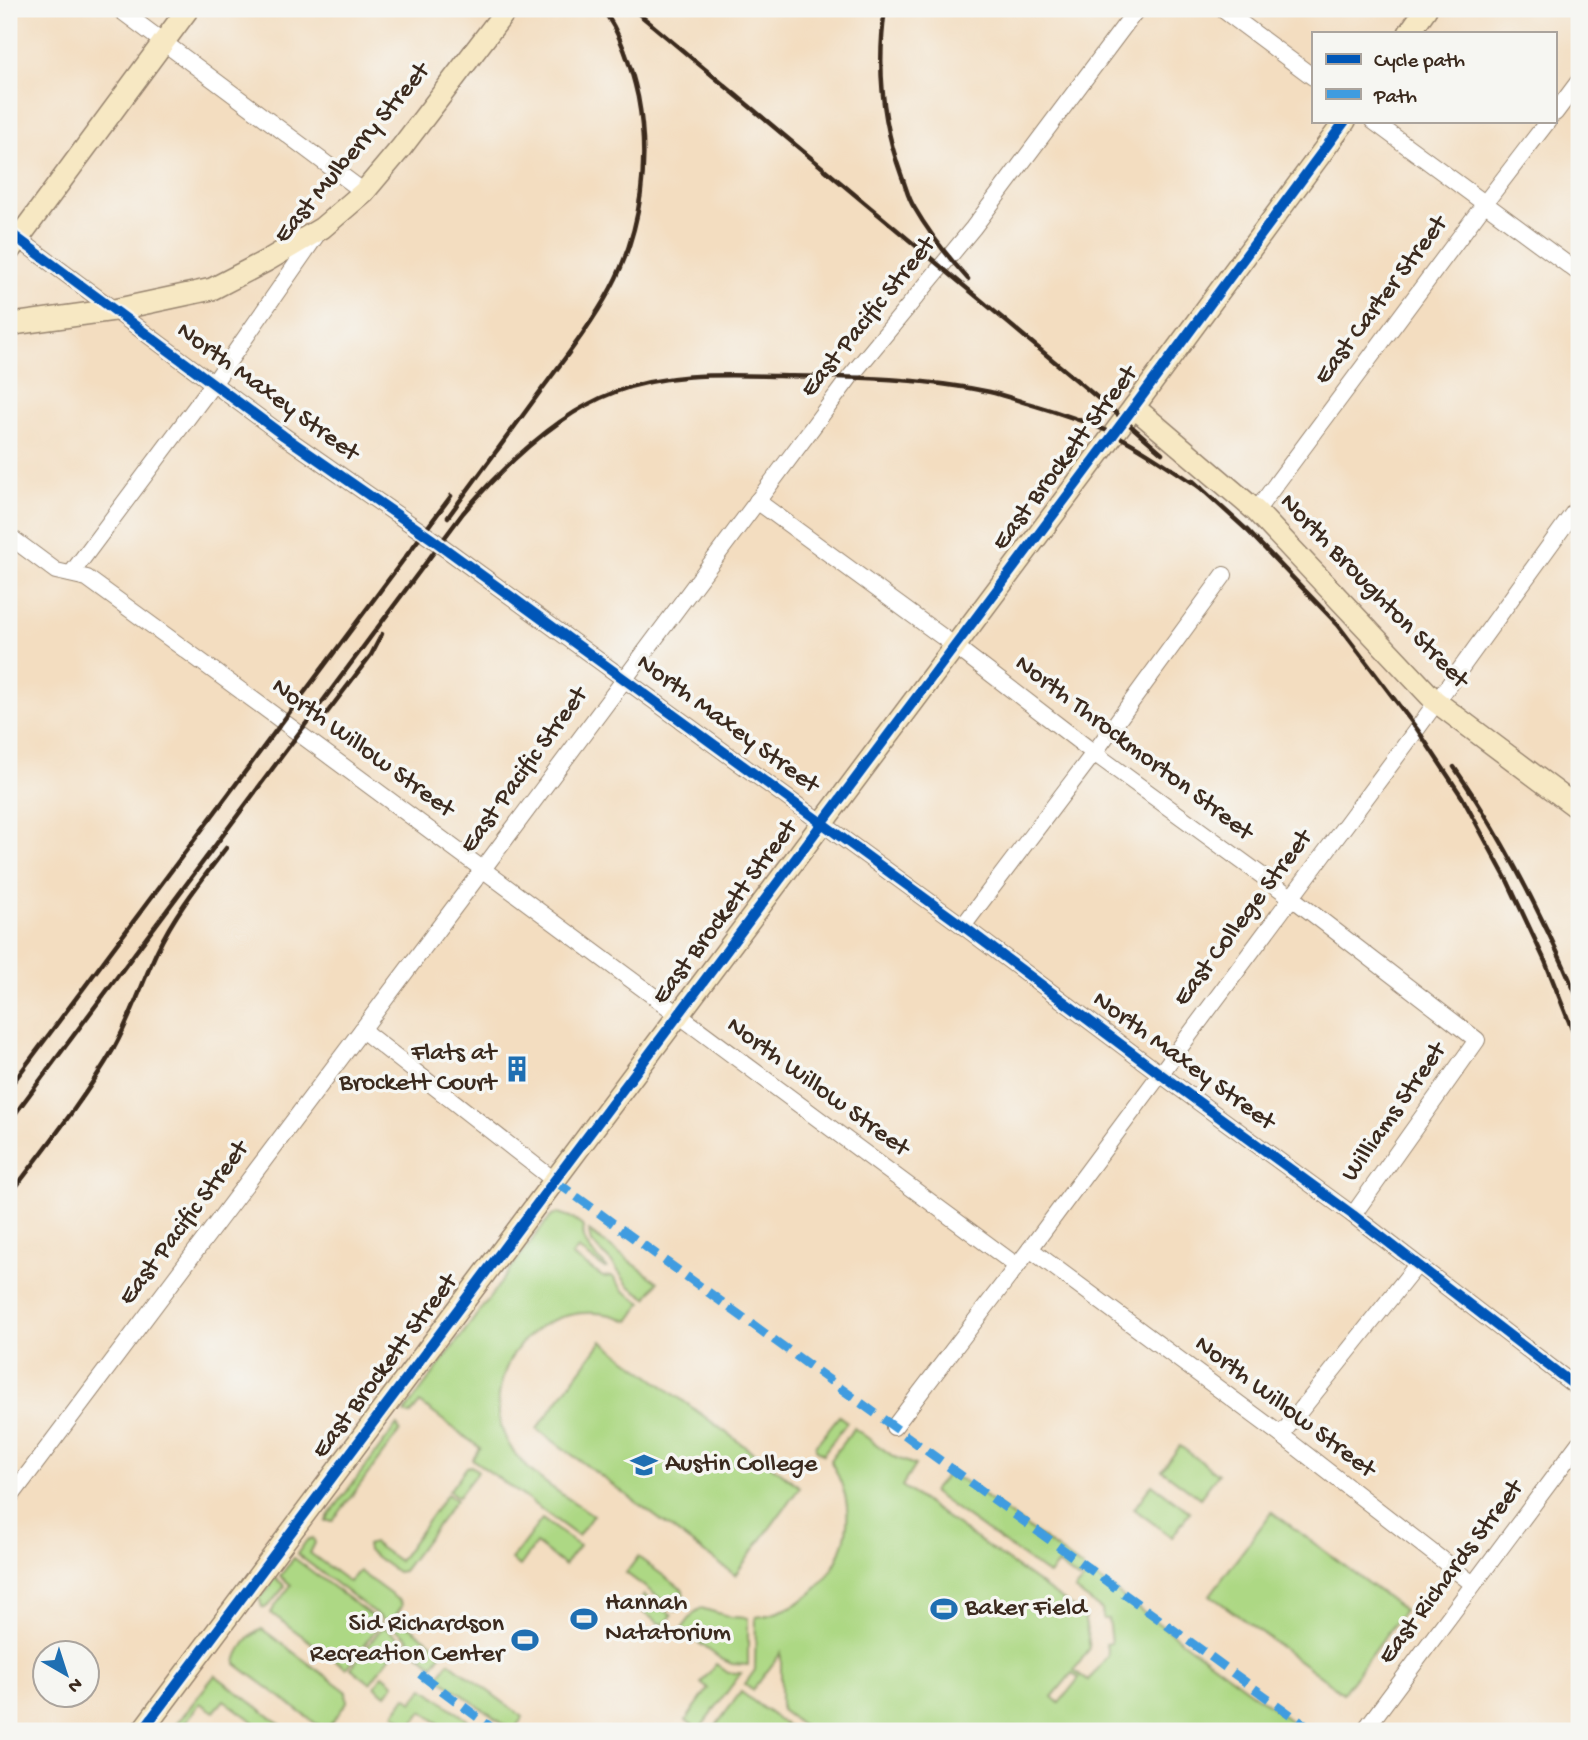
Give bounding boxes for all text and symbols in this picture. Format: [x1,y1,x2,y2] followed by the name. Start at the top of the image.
[1312,32,1556,122] legend
[1374,50,1465,75] text: Cycle path
[268,55,439,251] street label: East Mulberry Street
[1373,86,1417,111] text: Path
[1308,209,1457,392] street label: East Carter Street
[795,229,945,405] street label: East Pacific Street
[170,316,366,471] street label: North Maxey Street
[986,359,1147,558] street label: East Brockett Street
[1272,488,1476,698] street label: North Broughton Street
[630,648,826,803] street label: North Maxey Street
[1008,649,1260,850] street label: North Throckmorton Street
[264,672,462,827] street label: North Willow Street
[454,680,597,860] street label: East Pacific Street
[646,813,807,1012] street label: East Brockett Street
[1167,823,1322,1013] street label: East College Street
[1086,985,1282,1140] street label: North Maxey Street
[719,1011,917,1166] street label: North Willow Street
[1336,1035,1456,1189] street label: Williams Street
[338,1039,498,1100] place label: Flats at Brockett Court
[502,1054,532,1084] building icon: Flats at Brockett Court
[113,1134,258,1312] street label: East Pacific Street
[306,1267,467,1466] street label: East Brockett Street
[1187,1330,1383,1488] street label: North Willow Street
[629,1450,659,1480] school or university icon: Austin College
[665,1450,818,1481] place label: Austin College
[1373,1473,1533,1671] street label: East Richards Street
[605,1589,731,1650] place label: Hannah Natatorium
[929,1594,959,1624] sports icon: Baker Field
[964,1594,1088,1625] place label: Baker Field
[569,1604,599,1634] sports icon: Hannah Natatorium
[310,1610,507,1671] place label: Sid Richardson Recreation Center
[510,1625,540,1655] sports icon: Sid Richardson Recreation Center
[32,1638,102,1708] north arrow
[62,1672,87,1697] text: N

